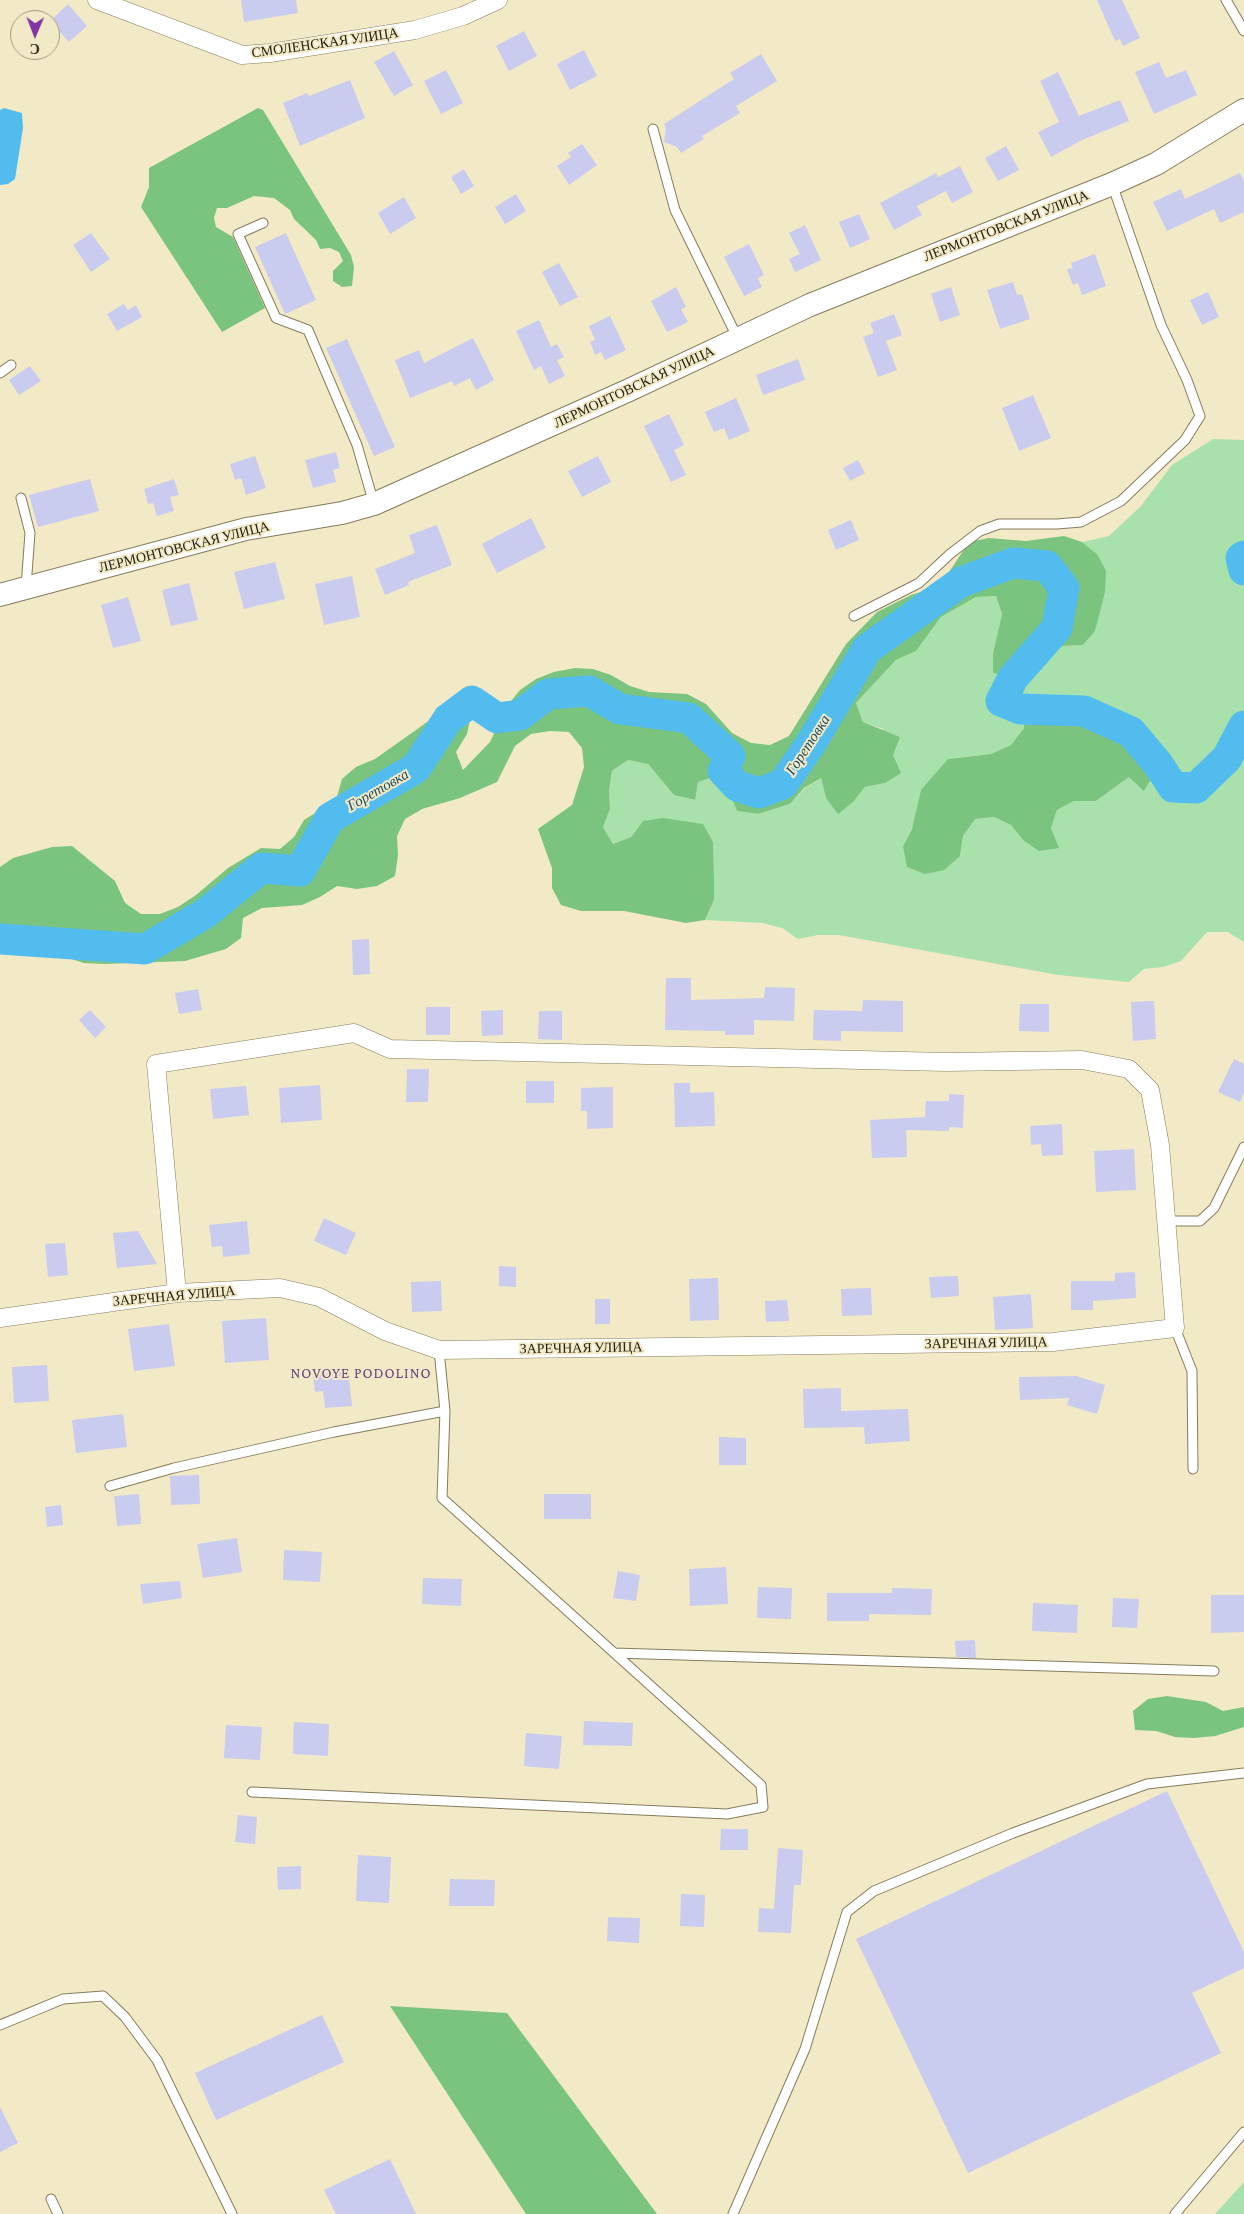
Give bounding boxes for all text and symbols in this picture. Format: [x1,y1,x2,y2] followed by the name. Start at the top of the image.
[10,10,60,60] north arrow
[250,24,400,62] street label: СМОЛЕНСКАЯ УЛИЦА
[30,41,40,57] text: С
[921,187,1091,265] street label: ЛЕРМОНТОВСКАЯ УЛИЦА
[551,342,717,432] street label: ЛЕРМОНТОВСКАЯ УЛИЦА
[97,518,271,576] street label: ЛЕРМОНТОВСКАЯ УЛИЦА
[782,711,834,779] water label: Горетовка
[344,765,412,815] water label: Горетовка
[112,1282,236,1310] street label: ЗАРЕЧНАЯ УЛИЦА
[924,1334,1048,1352] street label: ЗАРЕЧНАЯ УЛИЦА
[519,1339,643,1357] street label: ЗАРЕЧНАЯ УЛИЦА
[289,1364,433,1382] district label: NOVOYE PODOLINO

